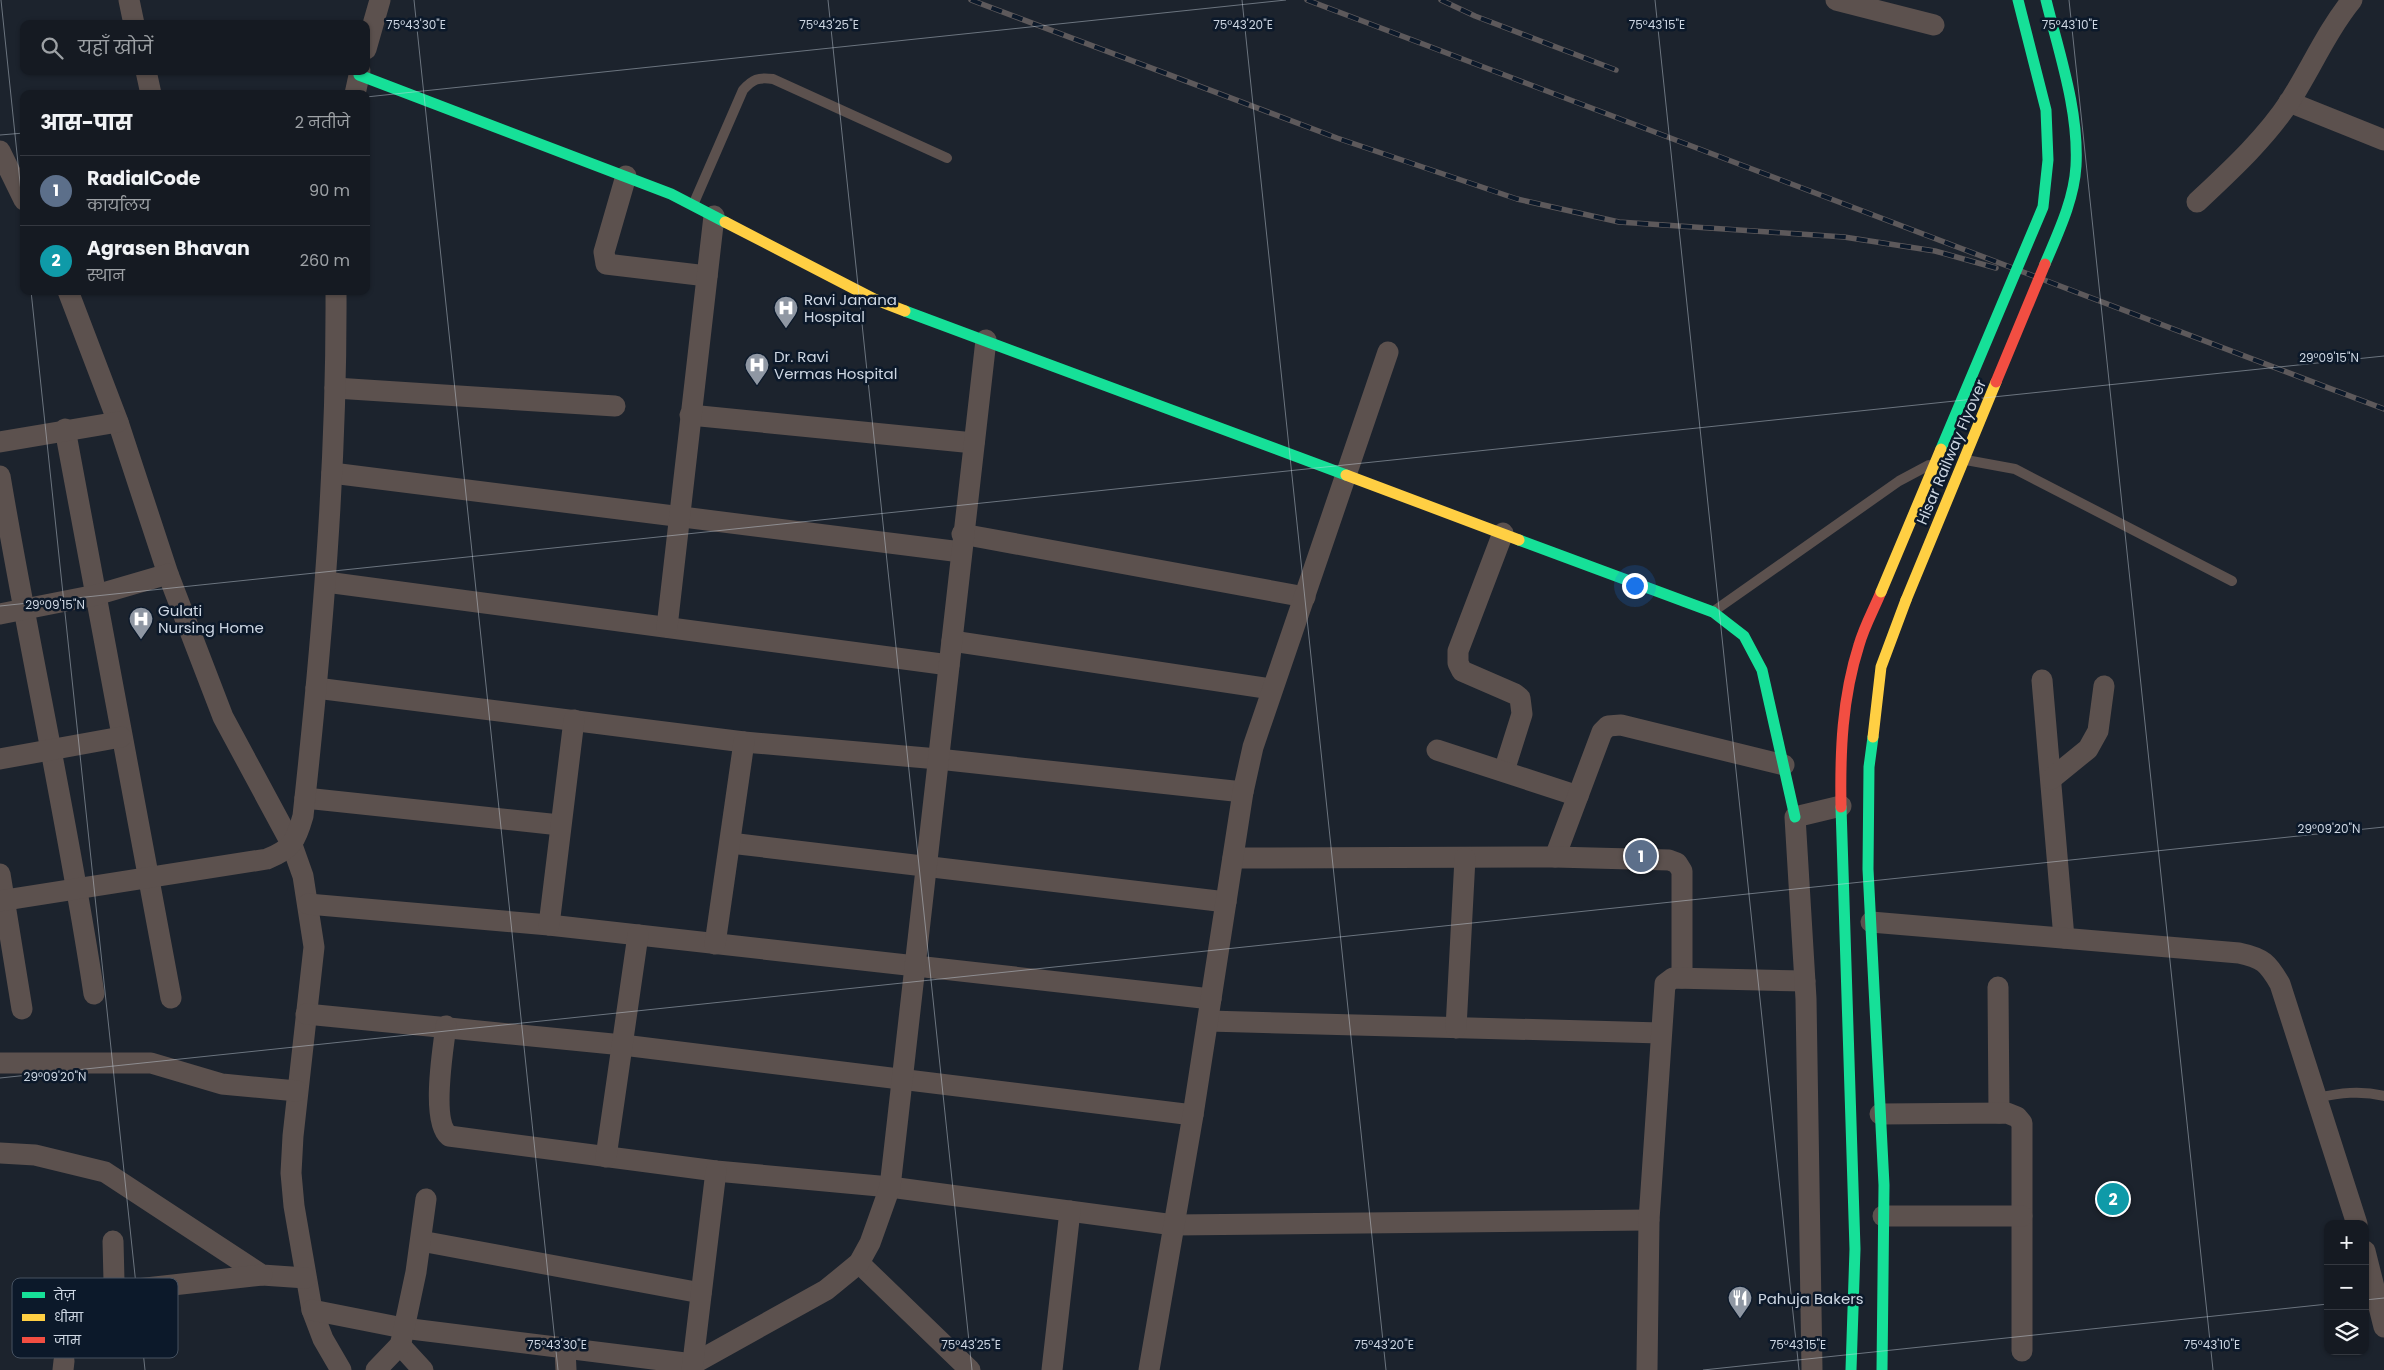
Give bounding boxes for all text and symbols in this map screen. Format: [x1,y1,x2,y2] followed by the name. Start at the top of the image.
[386,16,446,33] text: 75°43'30"E
[799,16,859,33] text: 75°43'25"E
[1213,16,1273,33] text: 75°43'20"E
[1629,16,1685,33] text: 75°43'15"E
[2042,16,2098,33] text: 75°43'10"E
[20,20,370,75] search box
[38,34,66,62] icon: search
[78,34,153,61] text: यहाँ खोजें
[40,108,132,137] text: आस-पास
[295,111,350,134] text: 2 नतीजे
[87,165,201,192] text: RadialCode
[53,179,59,202] text: 1
[309,179,350,202] text: 90 m
[87,194,150,217] text: कार्यालय
[87,235,250,262] text: Agrasen Bhavan
[51,249,61,272] text: 2
[300,249,350,272] text: 260 m
[87,264,125,287] text: स्थान
[804,289,897,327] place label: Ravi Janana Hospital
[773,295,799,329] hospital icon: Ravi Janana Hospital
[774,346,897,384] place label: Dr. Ravi Vermas Hospital
[2299,349,2359,366] text: 29°09'15"N
[744,352,770,386] hospital icon: Dr. Ravi Vermas Hospital
[1911,376,1991,528] street label: Hisar Railway Flyover
[1622,573,1648,599] your location
[25,596,85,613] text: 29°09'15"N
[158,600,264,638] place label: Gulati Nursing Home
[128,606,154,640] hospital icon: Gulati Nursing Home
[2298,820,2360,837] text: 29°09'20"N
[1625,837,1657,875] pin: 1
[24,1068,86,1085] text: 29°09'20"N
[2097,1180,2129,1218] pin: 2
[2324,1220,2369,1355] map controls
[2324,1220,2369,1265] button: +
[2324,1265,2369,1310] button: −
[12,1278,178,1358] legend
[53,1285,77,1305] text: तेज़
[1727,1285,1753,1319] restaurant icon: Pahuja Bakers
[1758,1288,1864,1309] place label: Pahuja Bakers
[54,1307,84,1327] text: धीमा
[2324,1310,2369,1355] button: layers
[53,1330,82,1350] text: जाम
[527,1336,587,1353] text: 75°43'30"E
[941,1336,1001,1353] text: 75°43'25"E
[1354,1336,1414,1353] text: 75°43'20"E
[1770,1336,1826,1353] text: 75°43'15"E
[2184,1336,2240,1353] text: 75°43'10"E

